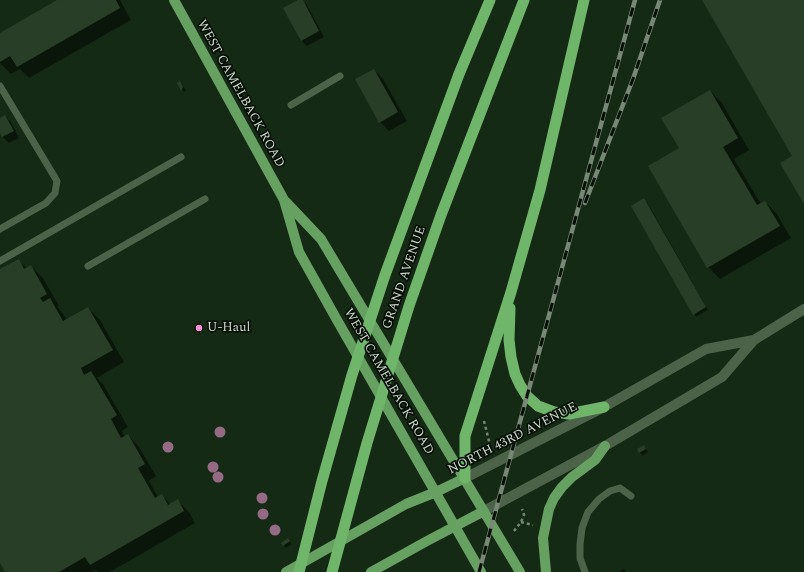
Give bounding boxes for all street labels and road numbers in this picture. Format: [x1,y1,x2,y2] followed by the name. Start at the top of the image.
[193,17,287,171] street label: WEST CAMELBACK ROAD
[380,224,430,332] street label: GRAND AVENUE
[340,306,436,458] street label: WEST CAMELBACK ROAD
[446,400,580,478] street label: NORTH 43RD AVENUE

